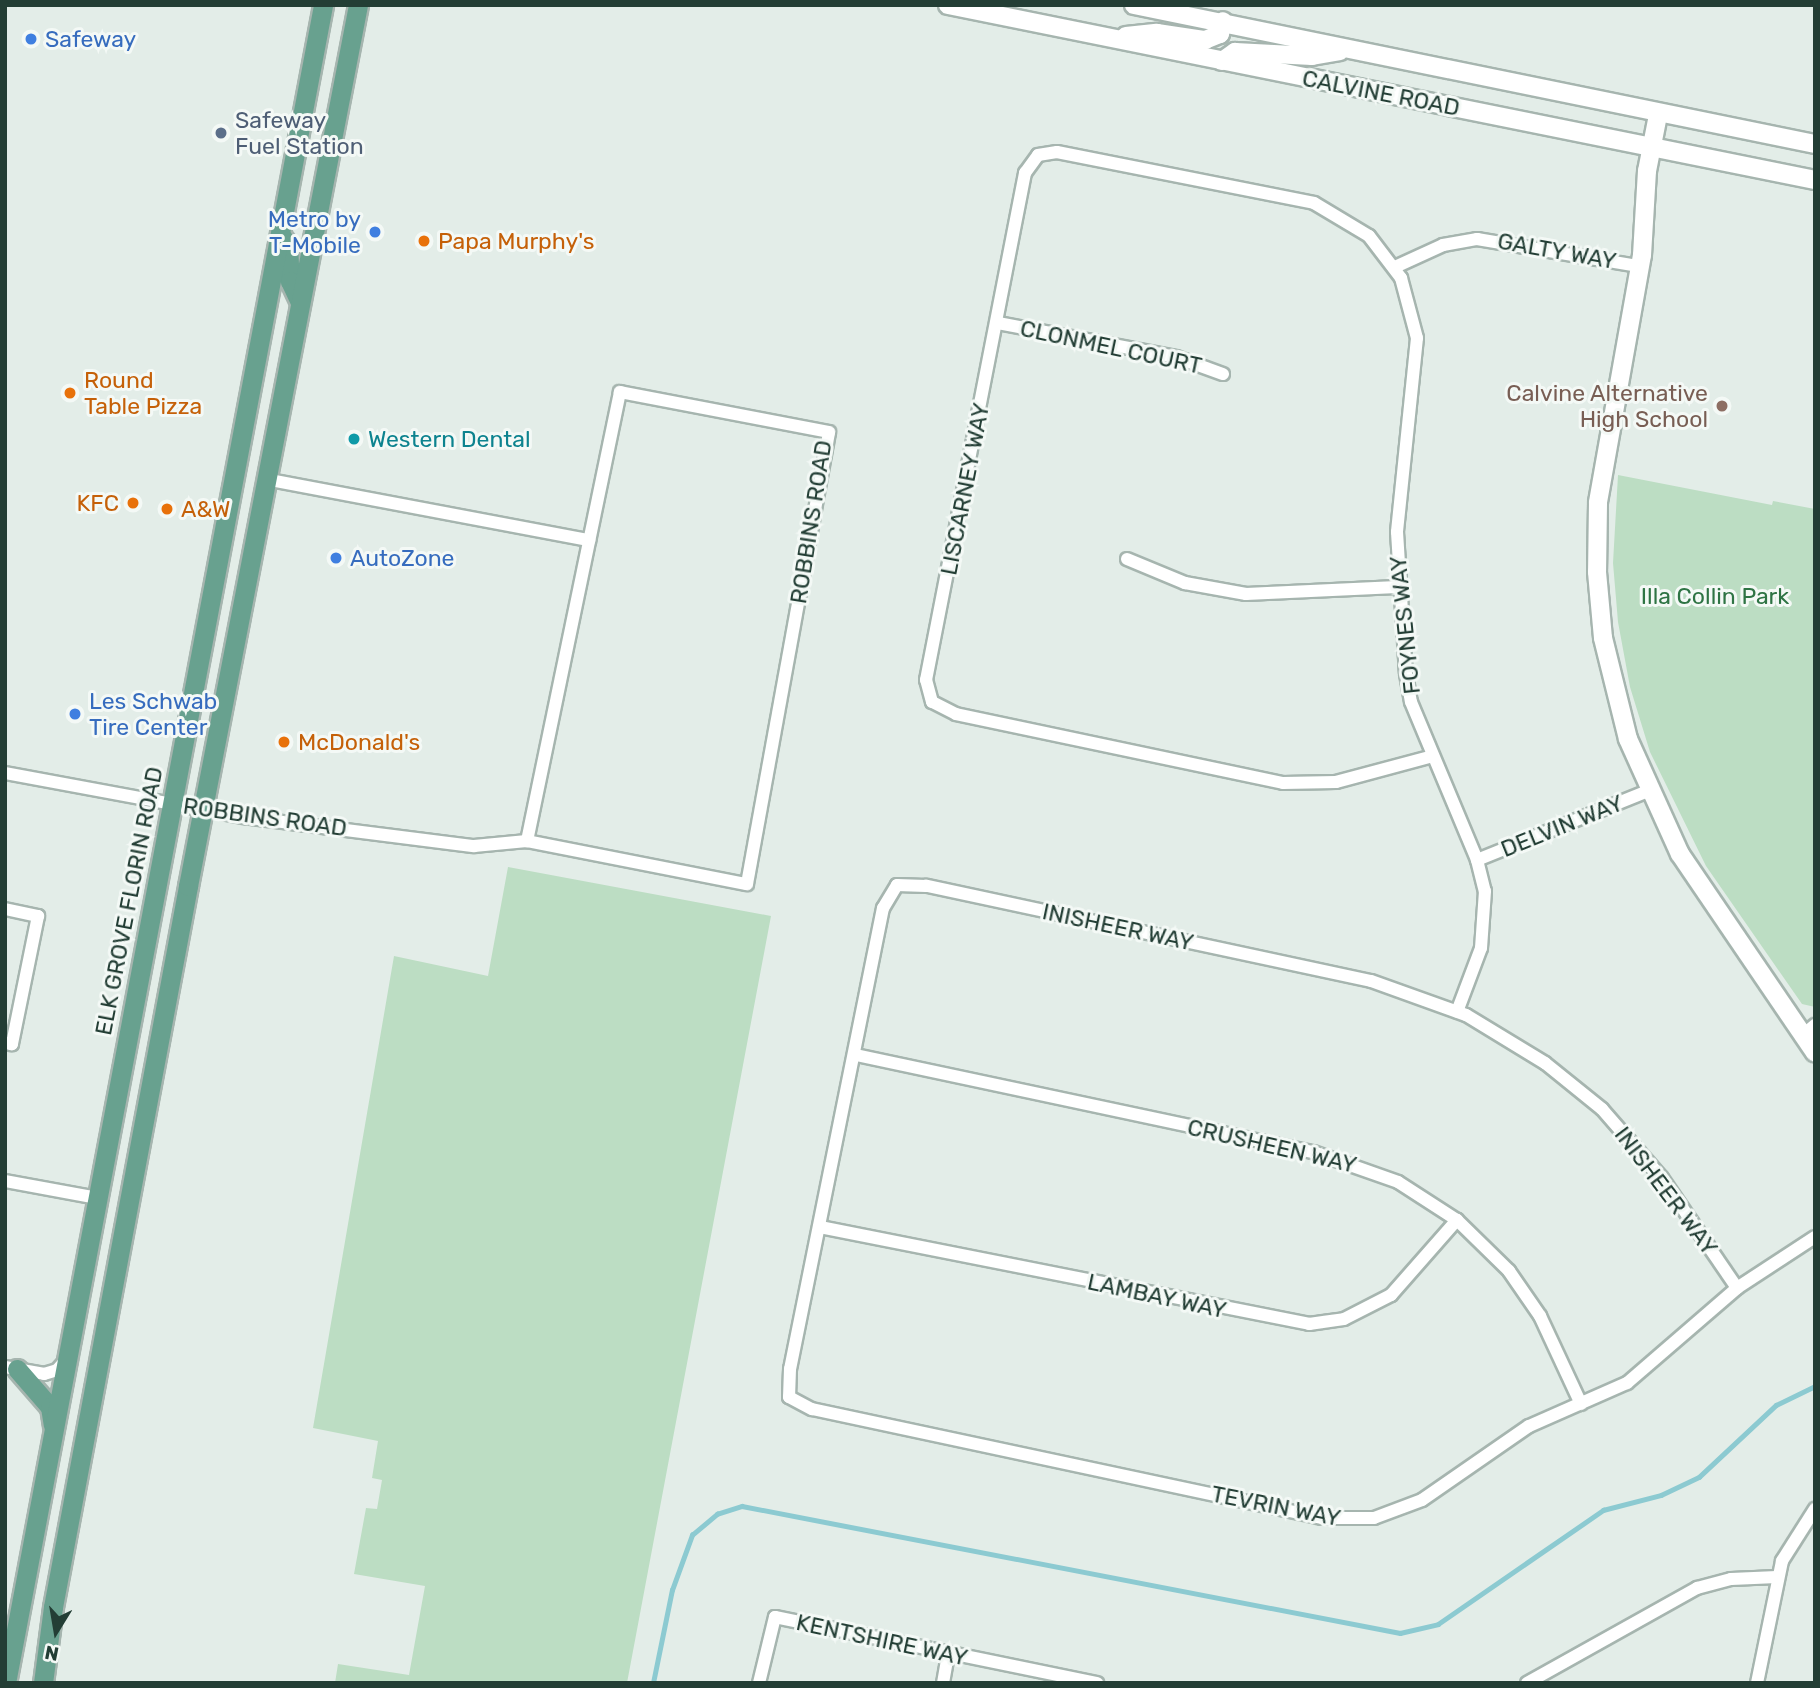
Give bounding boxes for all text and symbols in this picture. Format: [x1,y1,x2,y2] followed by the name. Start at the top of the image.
[45,25,136,53] place label: Safeway
[23,31,39,47] marker: Safeway
[1300,64,1462,122] street label: CALVINE ROAD
[235,106,364,160] place label: Safeway Fuel Station
[213,125,229,141] marker: Safeway Fuel Station
[268,205,361,259] place label: Metro by T-Mobile
[367,224,383,240] marker: Metro by T-Mobile
[438,227,594,255] place label: Papa Murphy's
[1495,227,1619,275] street label: GALTY WAY
[416,233,432,249] marker: Papa Murphy's
[1017,314,1205,380] street label: CLONMEL COURT
[84,366,202,420] place label: Round Table Pizza
[1506,379,1708,433] place label: Calvine Alternative High School
[62,385,78,401] marker: Round Table Pizza
[1714,398,1730,414] marker: Calvine Alternative High School
[935,400,995,578] street label: LISCARNEY WAY
[368,425,530,453] place label: Western Dental
[346,431,362,447] marker: Western Dental
[784,438,838,606] street label: ROBBINS ROAD
[77,489,119,517] place label: KFC
[125,495,141,511] marker: KFC
[181,495,231,523] place label: A&W
[159,501,175,517] marker: A&W
[350,544,454,572] place label: AutoZone
[328,550,344,566] marker: AutoZone
[1384,554,1426,696] street label: FOYNES WAY
[1641,582,1789,610] park label: Illa Collin Park
[89,687,217,741] place label: Les Schwab Tire Center
[67,706,83,722] marker: Les Schwab Tire Center
[298,728,420,756] place label: McDonald's
[276,734,292,750] marker: McDonald's
[89,764,169,1038] street label: ELK GROVE FLORIN ROAD
[1497,789,1627,863] street label: DELVIN WAY
[181,792,349,842] street label: ROBBINS ROAD
[1040,897,1196,957] street label: INISHEER WAY
[1185,1113,1359,1179] street label: CRUSHEEN WAY
[1609,1121,1723,1261] street label: INISHEER WAY
[1084,1268,1230,1324] street label: LAMBAY WAY
[1209,1480,1343,1532] street label: TEVRIN WAY
[21,1597,91,1667] north arrow
[794,1608,970,1672] street label: KENTSHIRE WAY
[43,1641,61,1666] text: N

